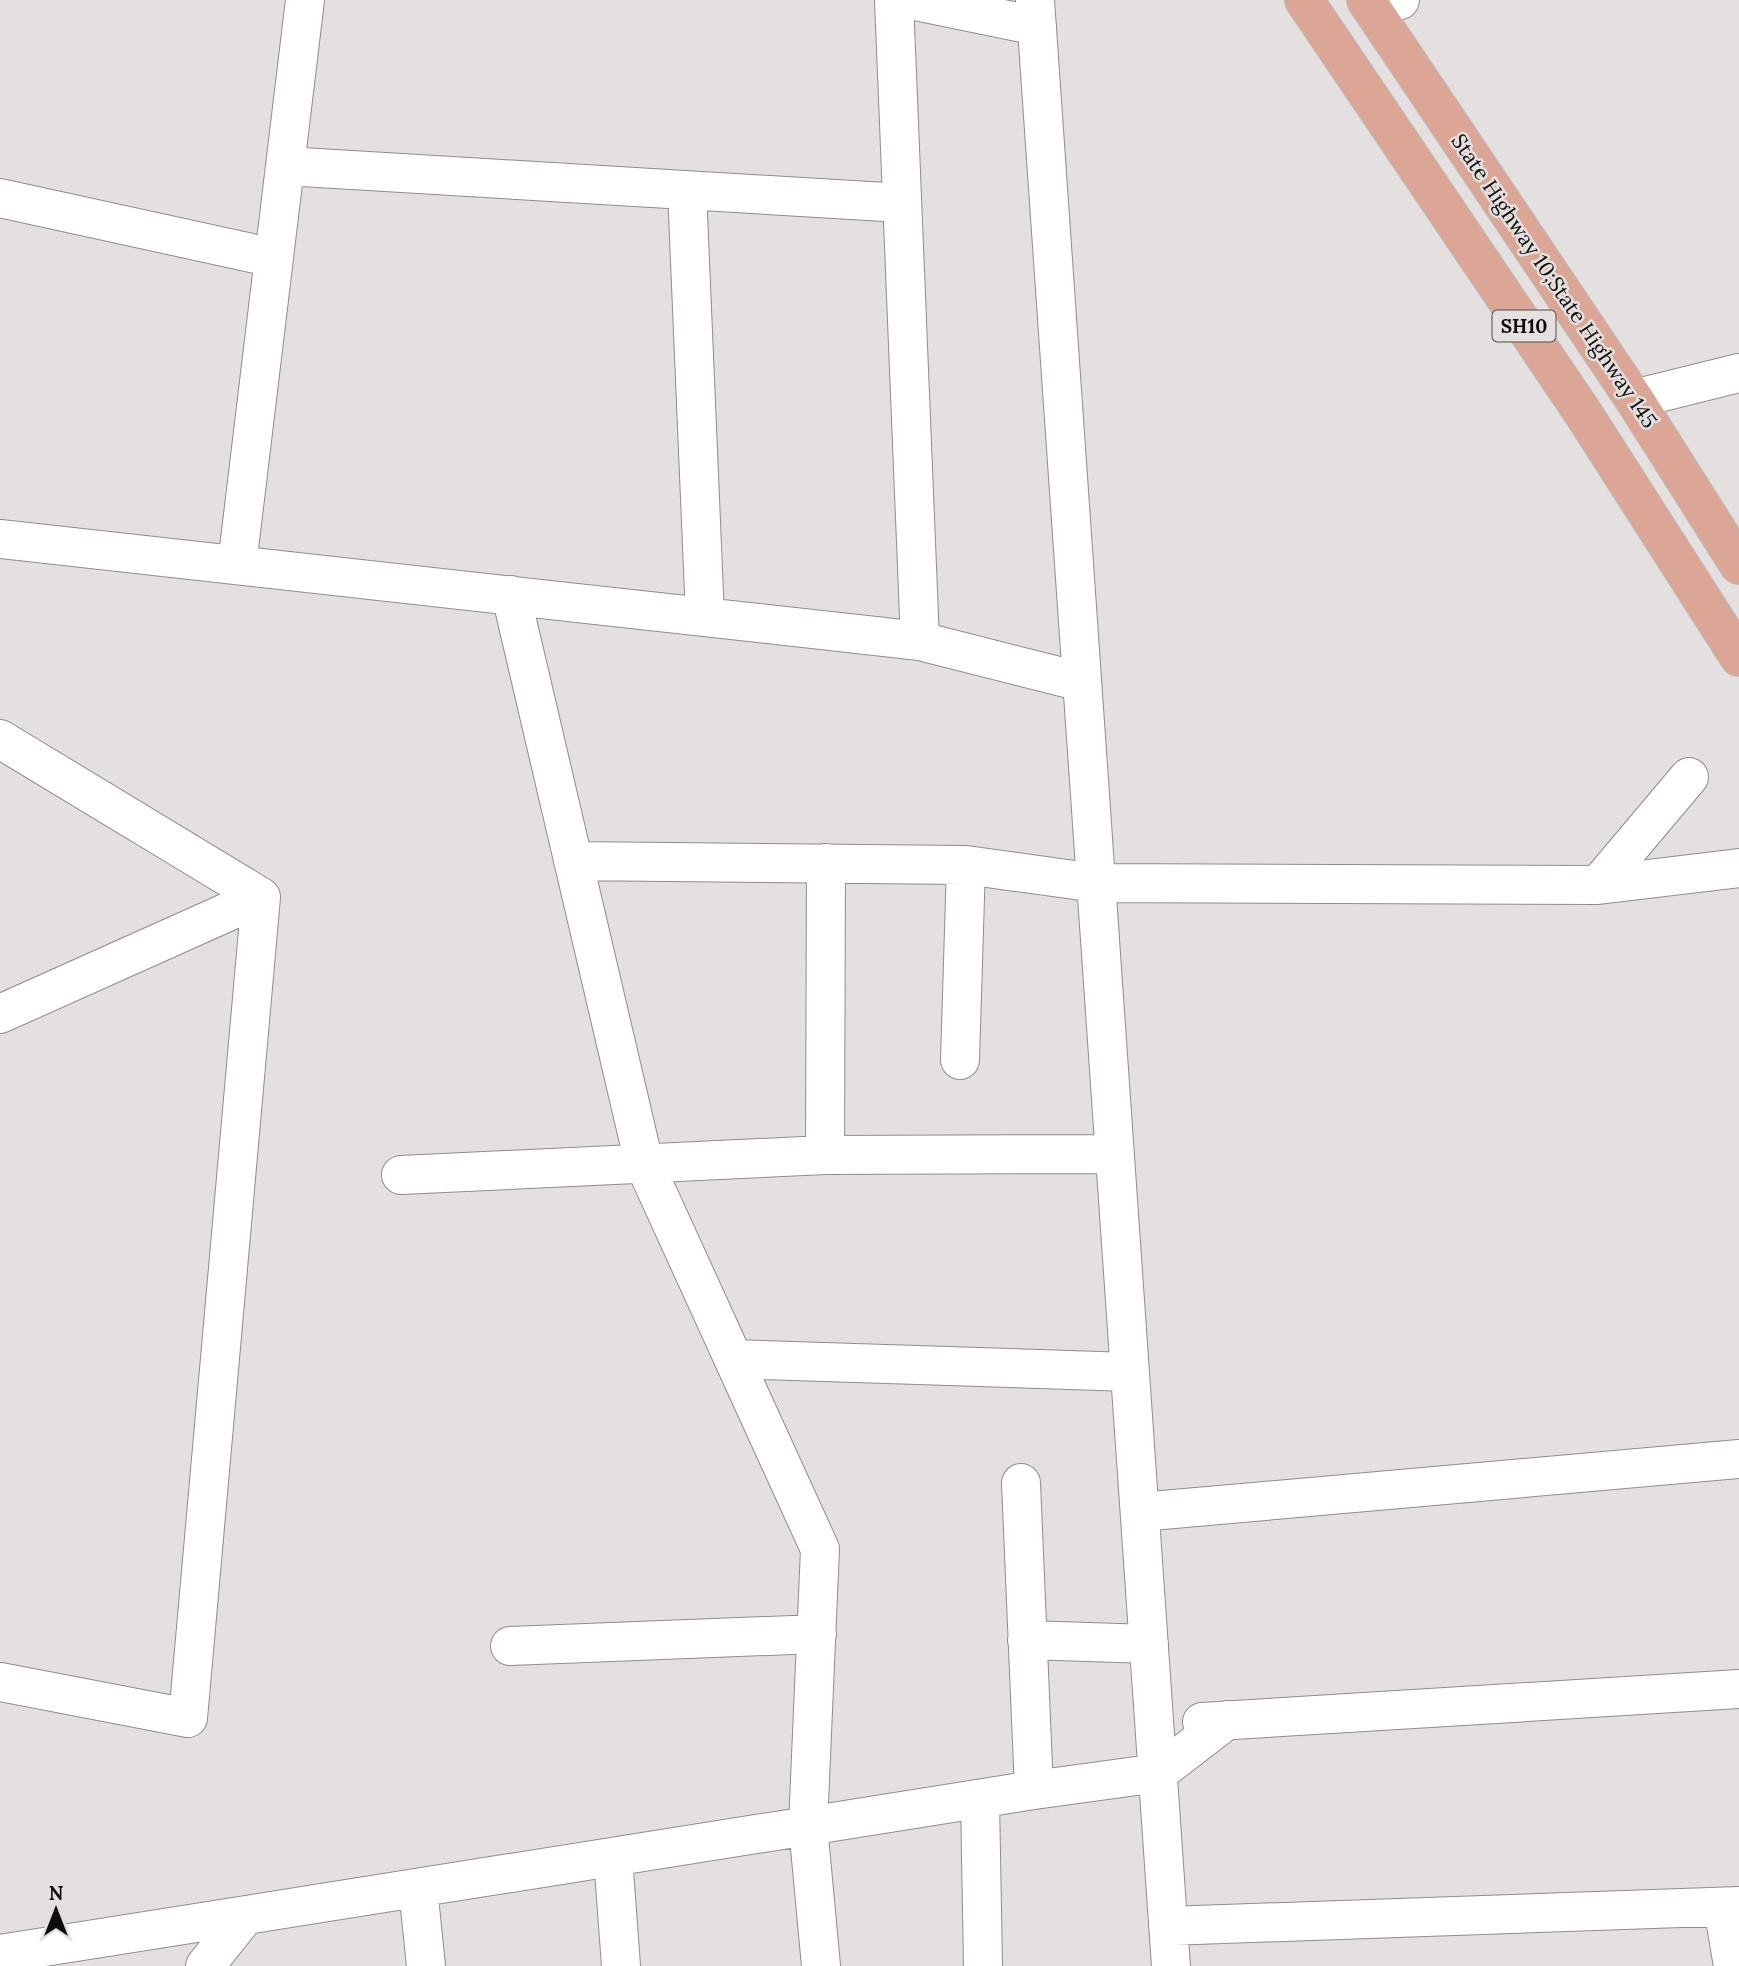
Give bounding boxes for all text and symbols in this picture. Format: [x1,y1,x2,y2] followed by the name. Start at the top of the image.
[1446,128,1663,433] street label: State Highway 10;State Highway 145
[1492,310,1556,342] road number: SH10
[21,1875,91,1945] north arrow
[49,1881,64,1905] text: N

